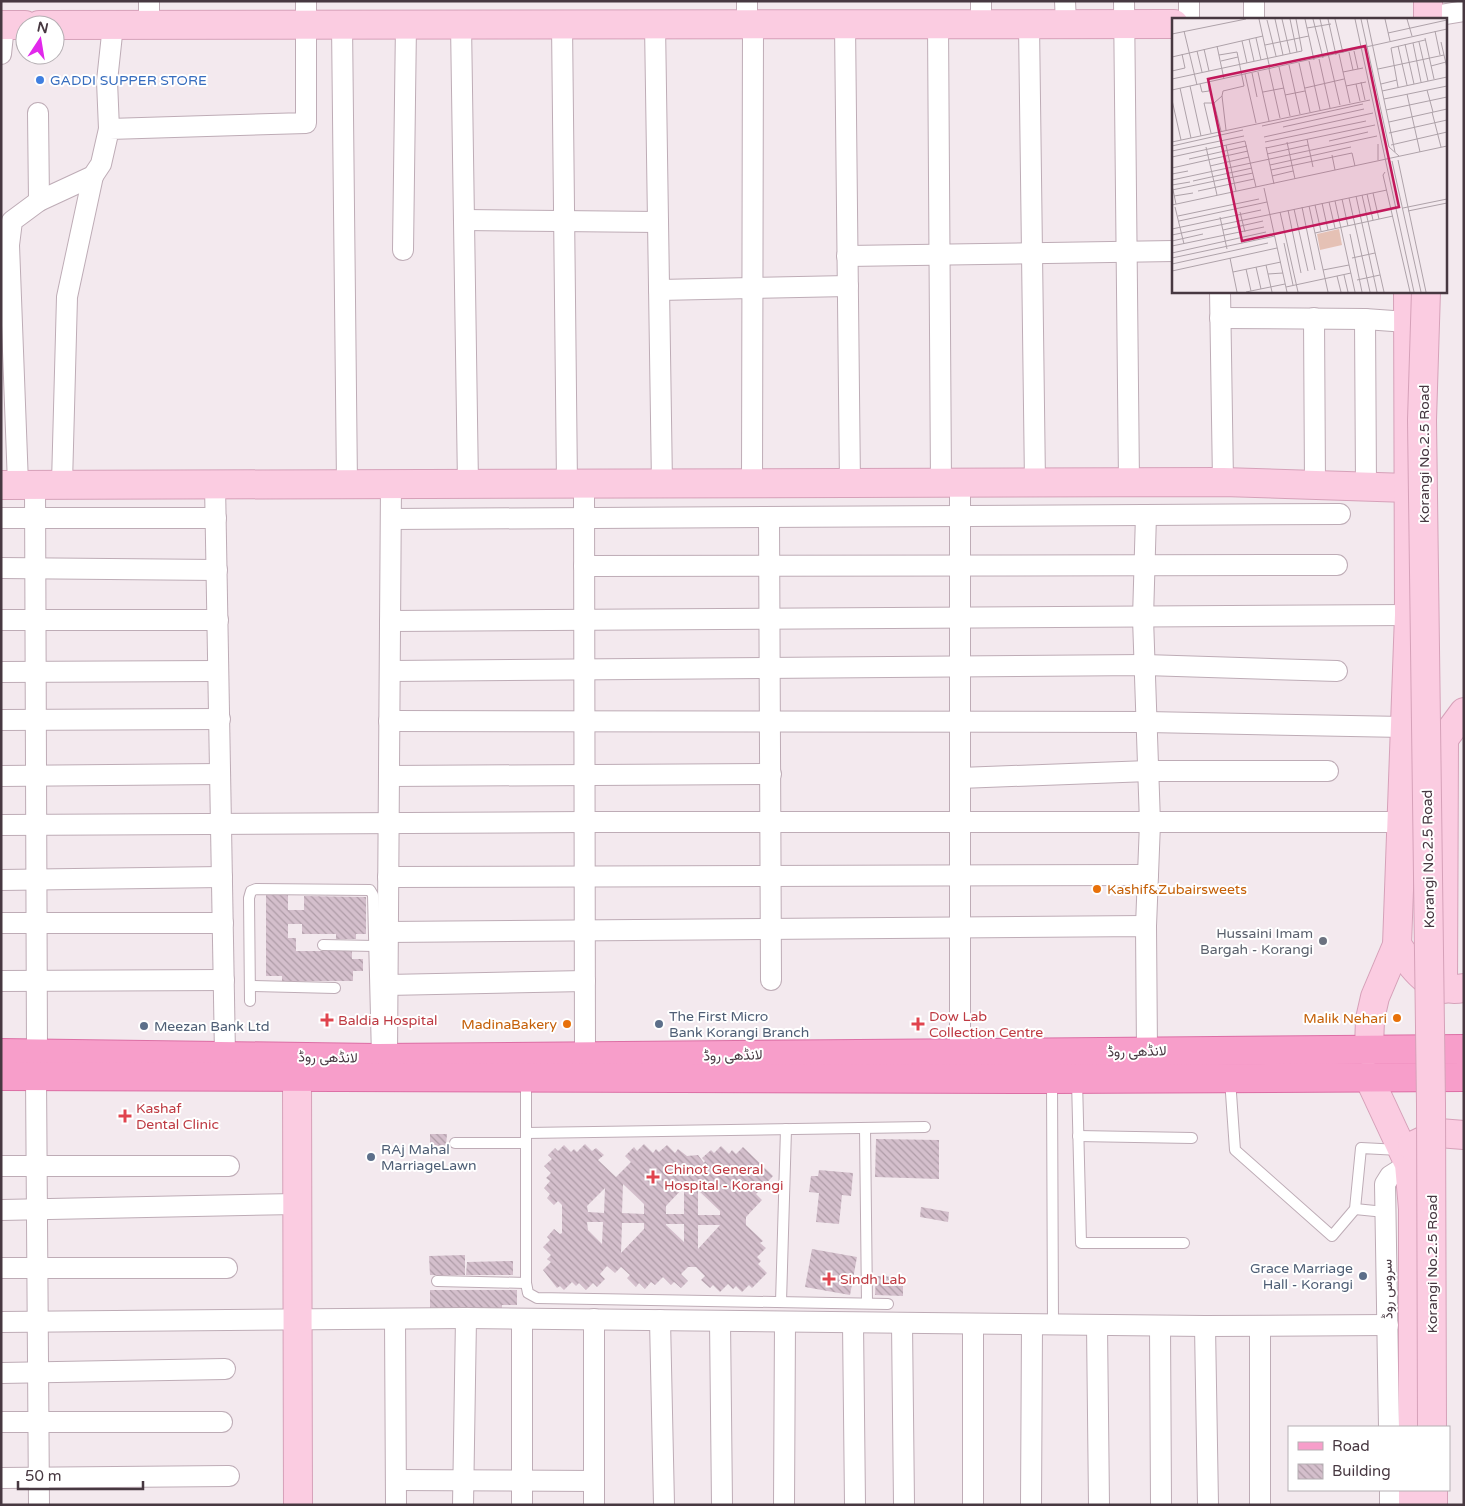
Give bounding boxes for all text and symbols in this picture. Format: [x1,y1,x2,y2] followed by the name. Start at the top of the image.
[15,15,65,65] north arrow
[35,18,50,37] text: N
[1172,18,1448,292] inset map
[50,72,207,89] place label: GADDI SUPPER STORE
[34,74,46,86] marker: GADDI SUPPER STORE
[1416,385,1433,523] street label: Korangi No.2.5 Road
[1419,789,1438,928] street label: Korangi No.2.5 Road
[1107,881,1247,898] place label: Kashif&Zubairsweets
[1091,883,1103,895] marker: Kashif&Zubairsweets
[1200,925,1313,958] place label: Hussaini Imam Bargah - Korangi
[1317,935,1329,947] marker: Hussaini Imam Bargah - Korangi
[669,1008,809,1041] place label: The First Micro Bank Korangi Branch
[929,1008,1043,1041] place label: Dow Lab Collection Centre
[1303,1010,1387,1027] place label: Malik Nehari
[338,1012,438,1029] place label: Baldia Hospital
[1391,1012,1403,1024] marker: Malik Nehari
[320,1013,334,1027] marker: Baldia Hospital
[461,1016,557,1033] place label: MadinaBakery
[911,1017,925,1031] marker: Dow Lab Collection Centre
[154,1018,270,1035] place label: Meezan Bank Ltd
[561,1018,573,1030] marker: MadinaBakery
[653,1018,665,1030] marker: The First Micro Bank Korangi Branch
[138,1020,150,1032] marker: Meezan Bank Ltd
[1107,1042,1167,1061] street label: لانڈھی روڈ
[703,1046,763,1065] street label: لانڈھی روڈ
[298,1048,358,1067] street label: لانڈھی روڈ
[136,1100,219,1133] place label: Kashaf Dental Clinic
[118,1109,132,1123] marker: Kashaf Dental Clinic
[381,1141,477,1174] place label: RAj Mahal MarriageLawn
[365,1151,377,1163] marker: RAj Mahal MarriageLawn
[664,1161,784,1194] place label: Chinot General Hospital - Korangi
[646,1170,660,1184] marker: Chinot General Hospital - Korangi
[1424,1195,1441,1333] street label: Korangi No.2.5 Road
[1378,1259,1397,1319] street label: سروس روڈ
[1250,1260,1353,1293] place label: Grace Marriage Hall - Korangi
[1357,1270,1369,1282] marker: Grace Marriage Hall - Korangi
[840,1271,906,1288] place label: Sindh Lab
[822,1272,836,1286] marker: Sindh Lab
[1288,1426,1450,1491] legend
[1332,1437,1370,1455] text: Road
[18,1458,142,1490] scale bar
[1332,1462,1391,1480] text: Building
[25,1467,62,1485] text: 50 m

